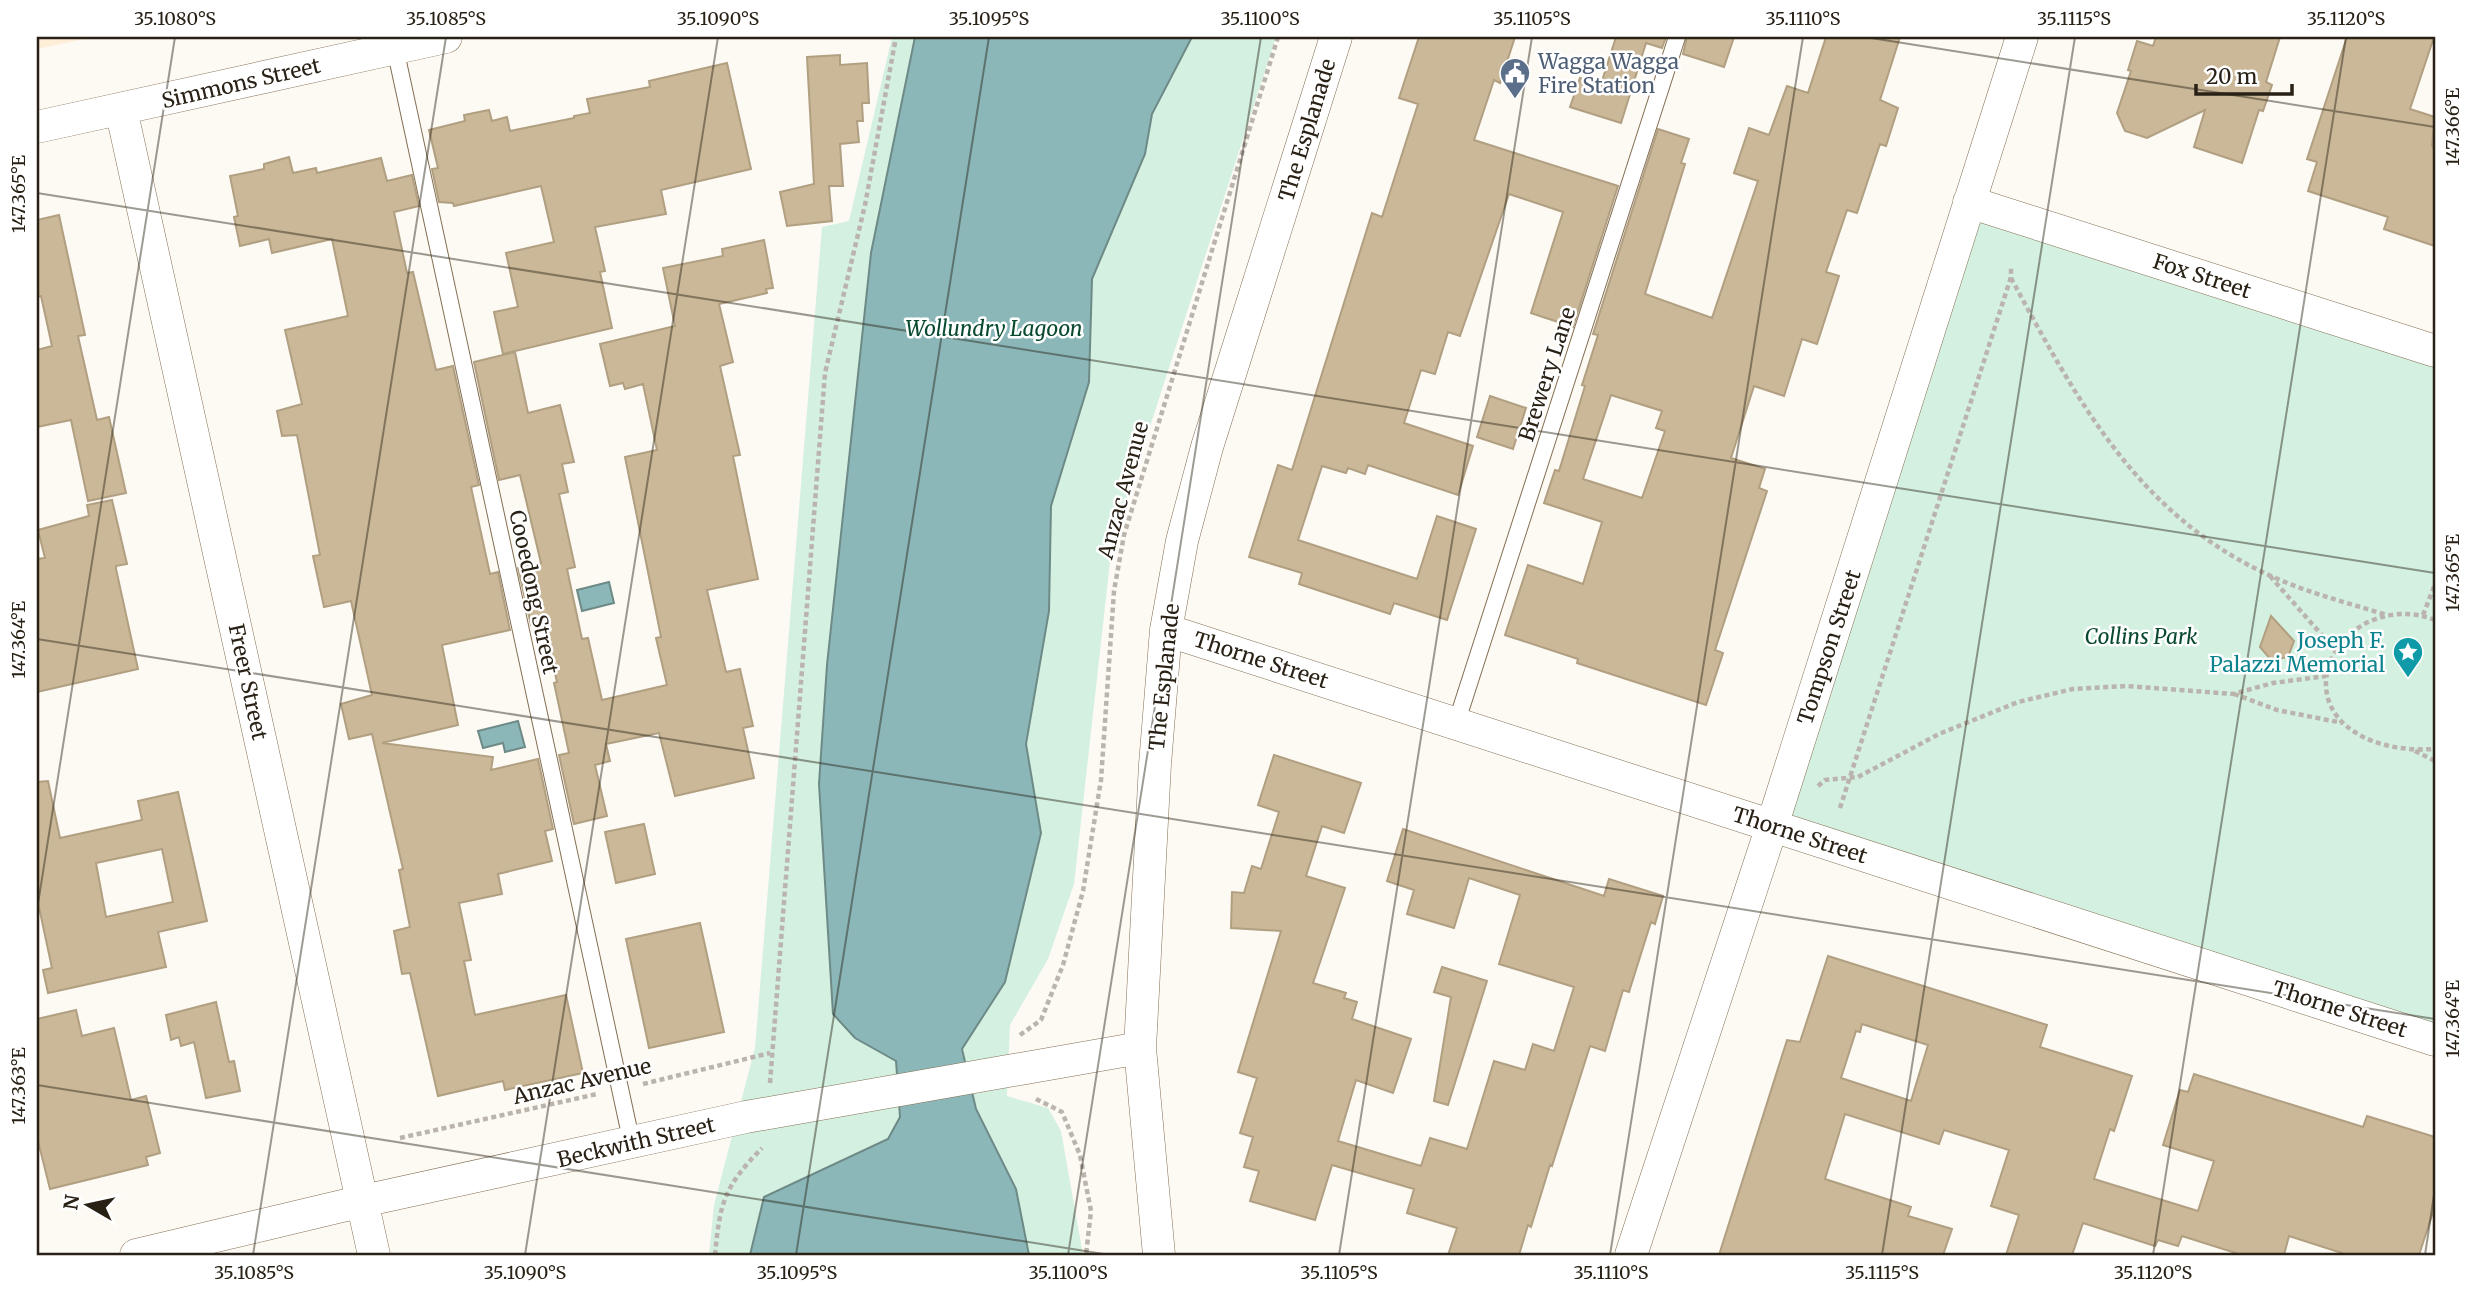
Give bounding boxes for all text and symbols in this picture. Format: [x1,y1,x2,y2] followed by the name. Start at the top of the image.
[134,7,216,30] text: 35.1080°S
[406,7,486,30] text: 35.1085°S
[677,7,759,30] text: 35.1090°S
[949,7,1030,30] text: 35.1095°S
[1220,7,1300,30] text: 35.1100°S
[1493,7,1571,30] text: 35.1105°S
[1765,7,1841,30] text: 35.1110°S
[2037,7,2111,30] text: 35.1115°S
[2307,7,2385,30] text: 35.1120°S
[1537,48,1679,99] place label: Wagga Wagga Fire Station
[159,52,323,114] street label: Simmons Street
[2196,52,2292,96] scale bar
[1272,55,1342,205] street label: The Esplanade
[1498,56,1532,100] public building icon: Wagga Wagga Fire Station
[2206,63,2258,90] text: 20 m
[2441,87,2464,166] text: 147.366°E
[7,154,30,233] text: 147.365°E
[2150,247,2254,305] street label: Fox Street
[1513,303,1581,445] street label: Brewery Lane
[905,315,1083,342] park label: Wollundry Lagoon
[1091,418,1154,563] street label: Anzac Avenue
[503,508,565,676] street label: Cooedong Street
[2441,533,2464,612] text: 147.365°E
[1791,566,1867,728] street label: Tompson Street
[7,601,30,679] text: 147.364°E
[1143,602,1185,752] street label: The Esplanade
[223,621,273,743] street label: Freer Street
[2084,623,2198,650] park label: Collins Park
[1190,626,1332,694] street label: Thorne Street
[2209,627,2385,678] place label: Joseph F. Palazzi Memorial
[2391,635,2425,679] place icon: Joseph F. Palazzi Memorial
[1729,801,1871,869] street label: Thorne Street
[2269,975,2411,1043] street label: Thorne Street
[2441,980,2464,1058] text: 147.364°E
[7,1047,30,1125] text: 147.363°E
[509,1052,654,1110] street label: Anzac Avenue
[555,1111,717,1173] street label: Beckwith Street
[52,1170,122,1240] north arrow
[58,1193,84,1212] text: N
[214,1261,294,1284] text: 35.1085°S
[484,1261,566,1284] text: 35.1090°S
[757,1261,838,1284] text: 35.1095°S
[1028,1261,1108,1284] text: 35.1100°S
[1300,1261,1378,1284] text: 35.1105°S
[1573,1261,1649,1284] text: 35.1110°S
[1845,1261,1919,1284] text: 35.1115°S
[2114,1261,2192,1284] text: 35.1120°S

